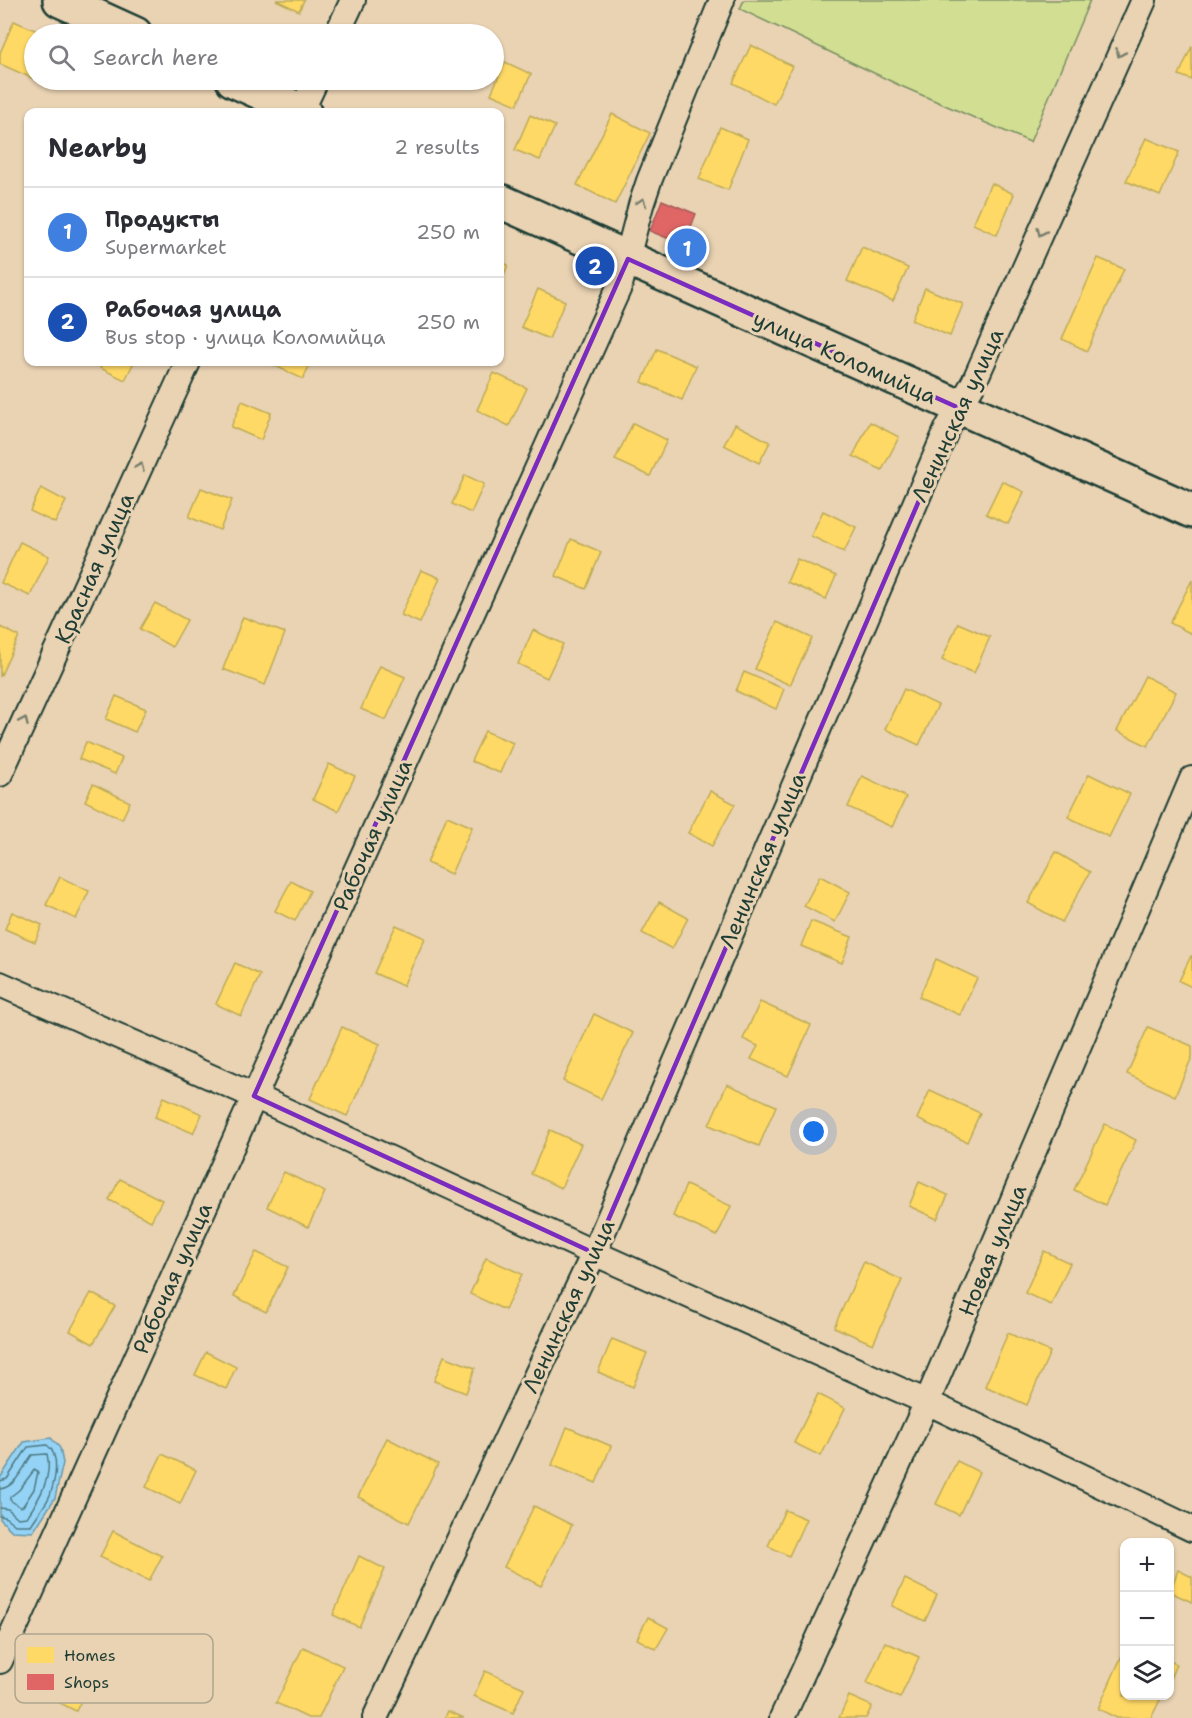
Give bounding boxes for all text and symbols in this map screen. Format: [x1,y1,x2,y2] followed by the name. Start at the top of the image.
[24,24,504,90] search box
[45,41,78,74] icon: search
[93,43,219,72] text: Search here
[1115,47,1127,58] one-way arrow
[48,130,147,165] text: Nearby
[394,134,480,160] text: 2 results
[635,197,648,208] one-way arrow
[105,205,219,234] text: Продукты
[63,219,72,245] text: 1
[416,219,480,245] text: 250 m
[1036,225,1048,236] one-way arrow
[668,226,706,270] pin: 1
[105,234,227,260] text: Supermarket
[576,244,614,288] pin: 2
[105,295,281,324] text: Рабочая улица
[748,304,942,411] street label: улица Коломийца
[61,309,75,335] text: 2
[416,309,480,335] text: 250 m
[904,323,1011,507] street label: Ленинская улица
[105,324,385,350] text: Bus stop · улица Коломийца
[132,462,144,473] one-way arrow
[48,488,141,648] street label: Красная улица
[17,716,29,727] one-way arrow
[326,755,419,916] street label: Рабочая улица
[712,767,813,953] street label: Ленинская улица
[799,1117,828,1146] your location
[952,1180,1033,1321] street label: Новая улица
[126,1198,219,1359] street label: Рабочая улица
[515,1214,622,1398] street label: Ленинская улица
[1120,1538,1174,1700] map controls
[1120,1538,1174,1592] button: +
[1120,1592,1174,1646] button: −
[15,1634,213,1703] legend
[64,1645,116,1666] text: Homes
[1120,1646,1174,1700] button: layers
[64,1672,109,1693] text: Shops

